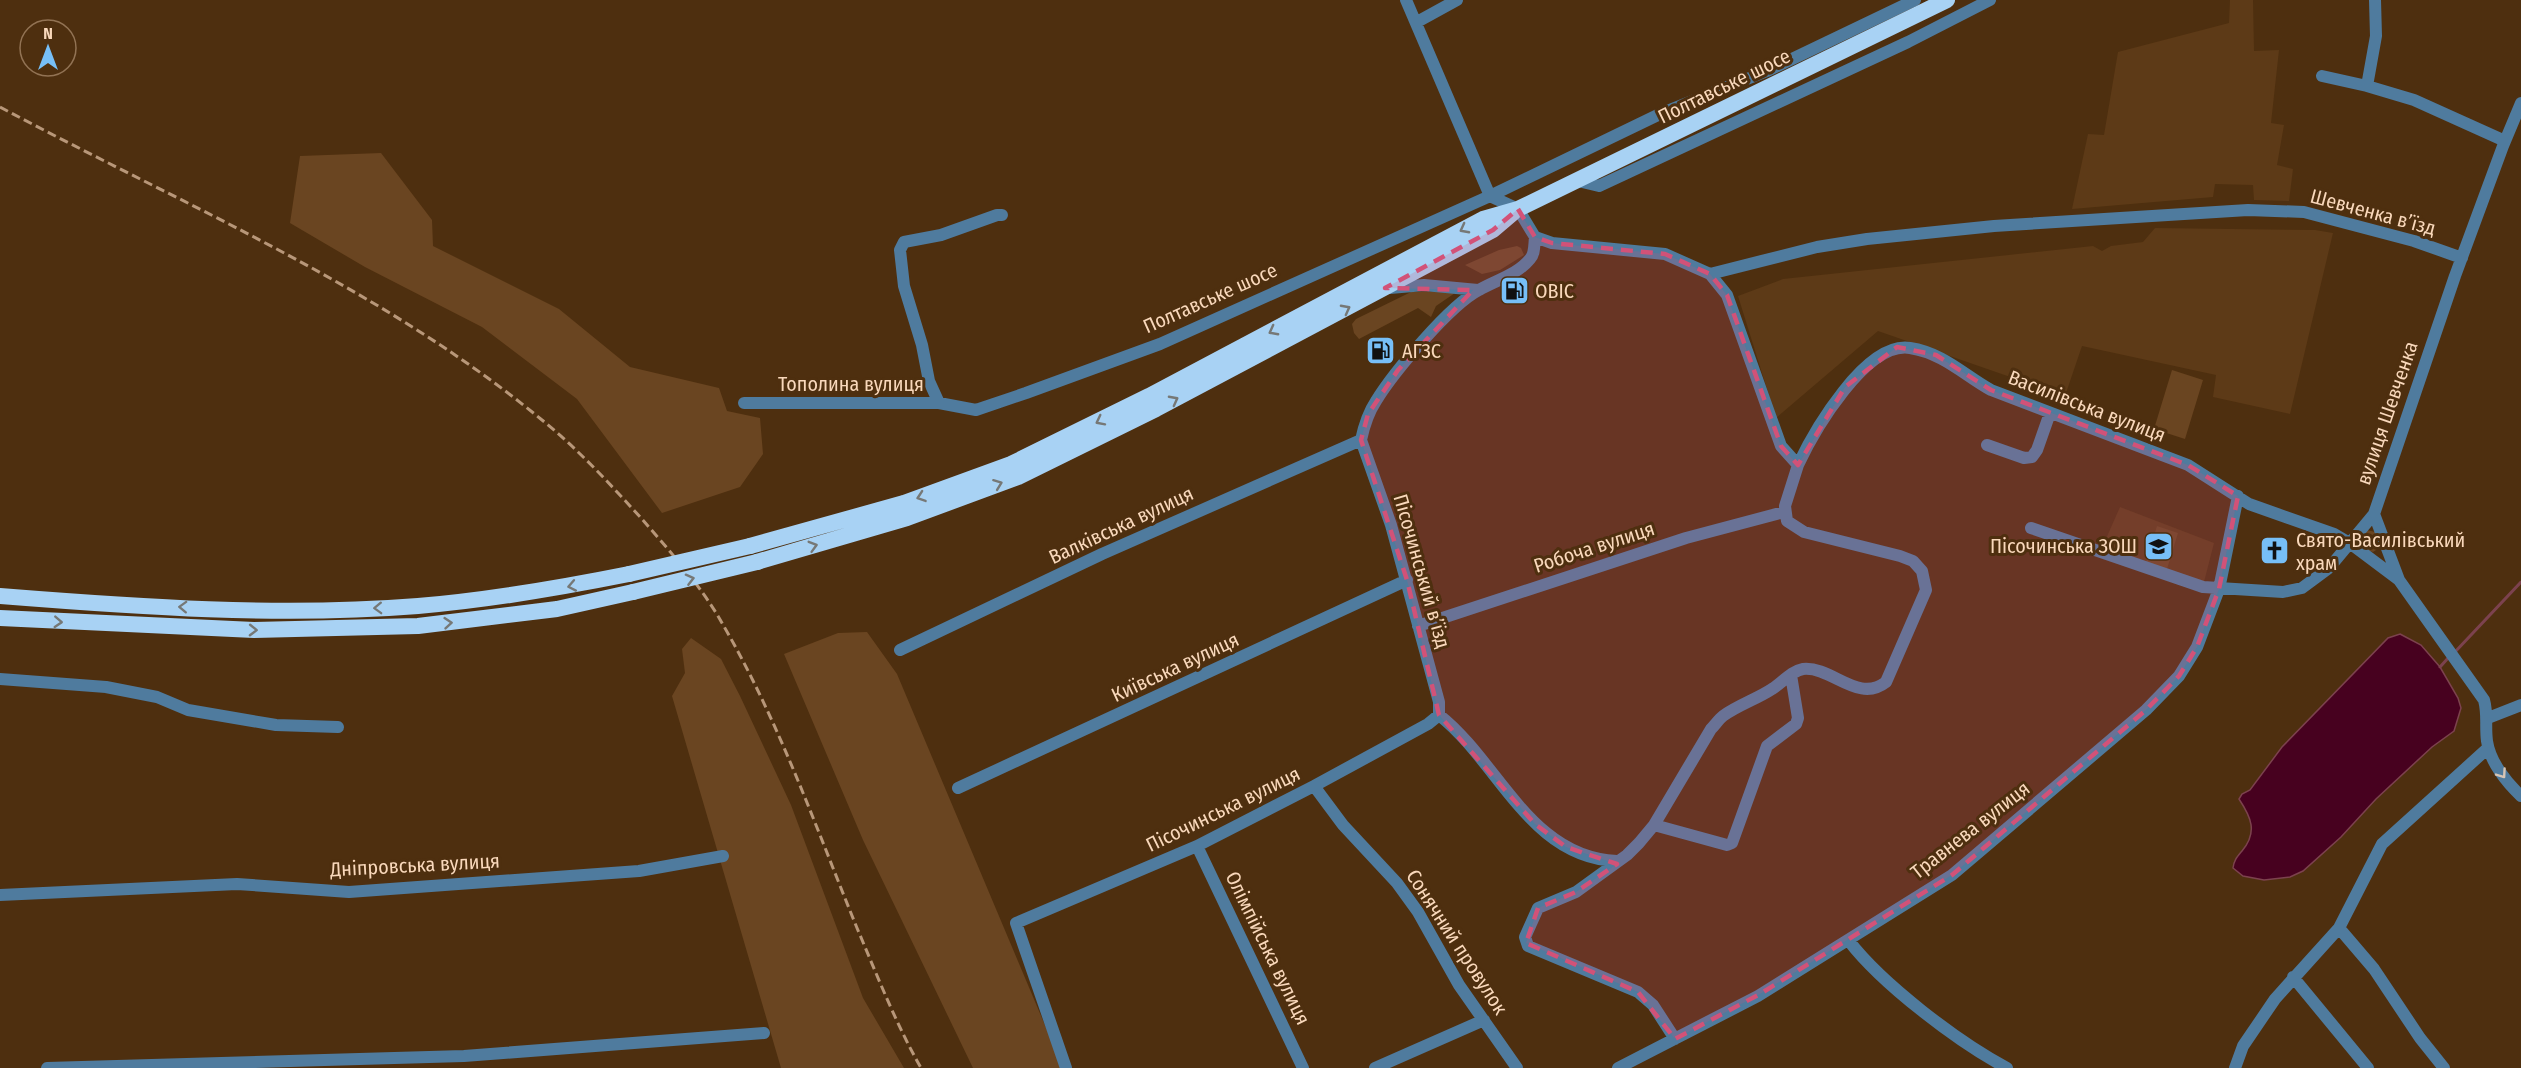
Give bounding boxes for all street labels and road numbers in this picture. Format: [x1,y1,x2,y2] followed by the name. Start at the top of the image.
[1654,44,1794,128] street label: Полтавське шосе
[2308,184,2438,240] street label: Шевченка в’їзд
[1139,258,1281,338] street label: Полтавське шосе
[2351,338,2423,488] street label: вулиця Шевченка
[2005,365,2169,447] street label: Василівська вулиця
[778,372,924,396] street label: Тополина вулиця
[1045,481,1197,569] street label: Валківська вулиця
[1389,491,1455,651] street label: Пісочинський в’їзд
[1531,516,1657,578] street label: Робоча вулиця
[1107,627,1243,707] street label: Київська вулиця
[1142,761,1304,857] street label: Пісочинська вулиця
[1906,776,2034,884] street label: Травнева вулиця
[329,849,500,881] street label: Дніпровська вулиця
[1401,865,1513,1020] street label: Сонячний провулок
[1220,867,1316,1029] street label: Олімпійська вулиця

